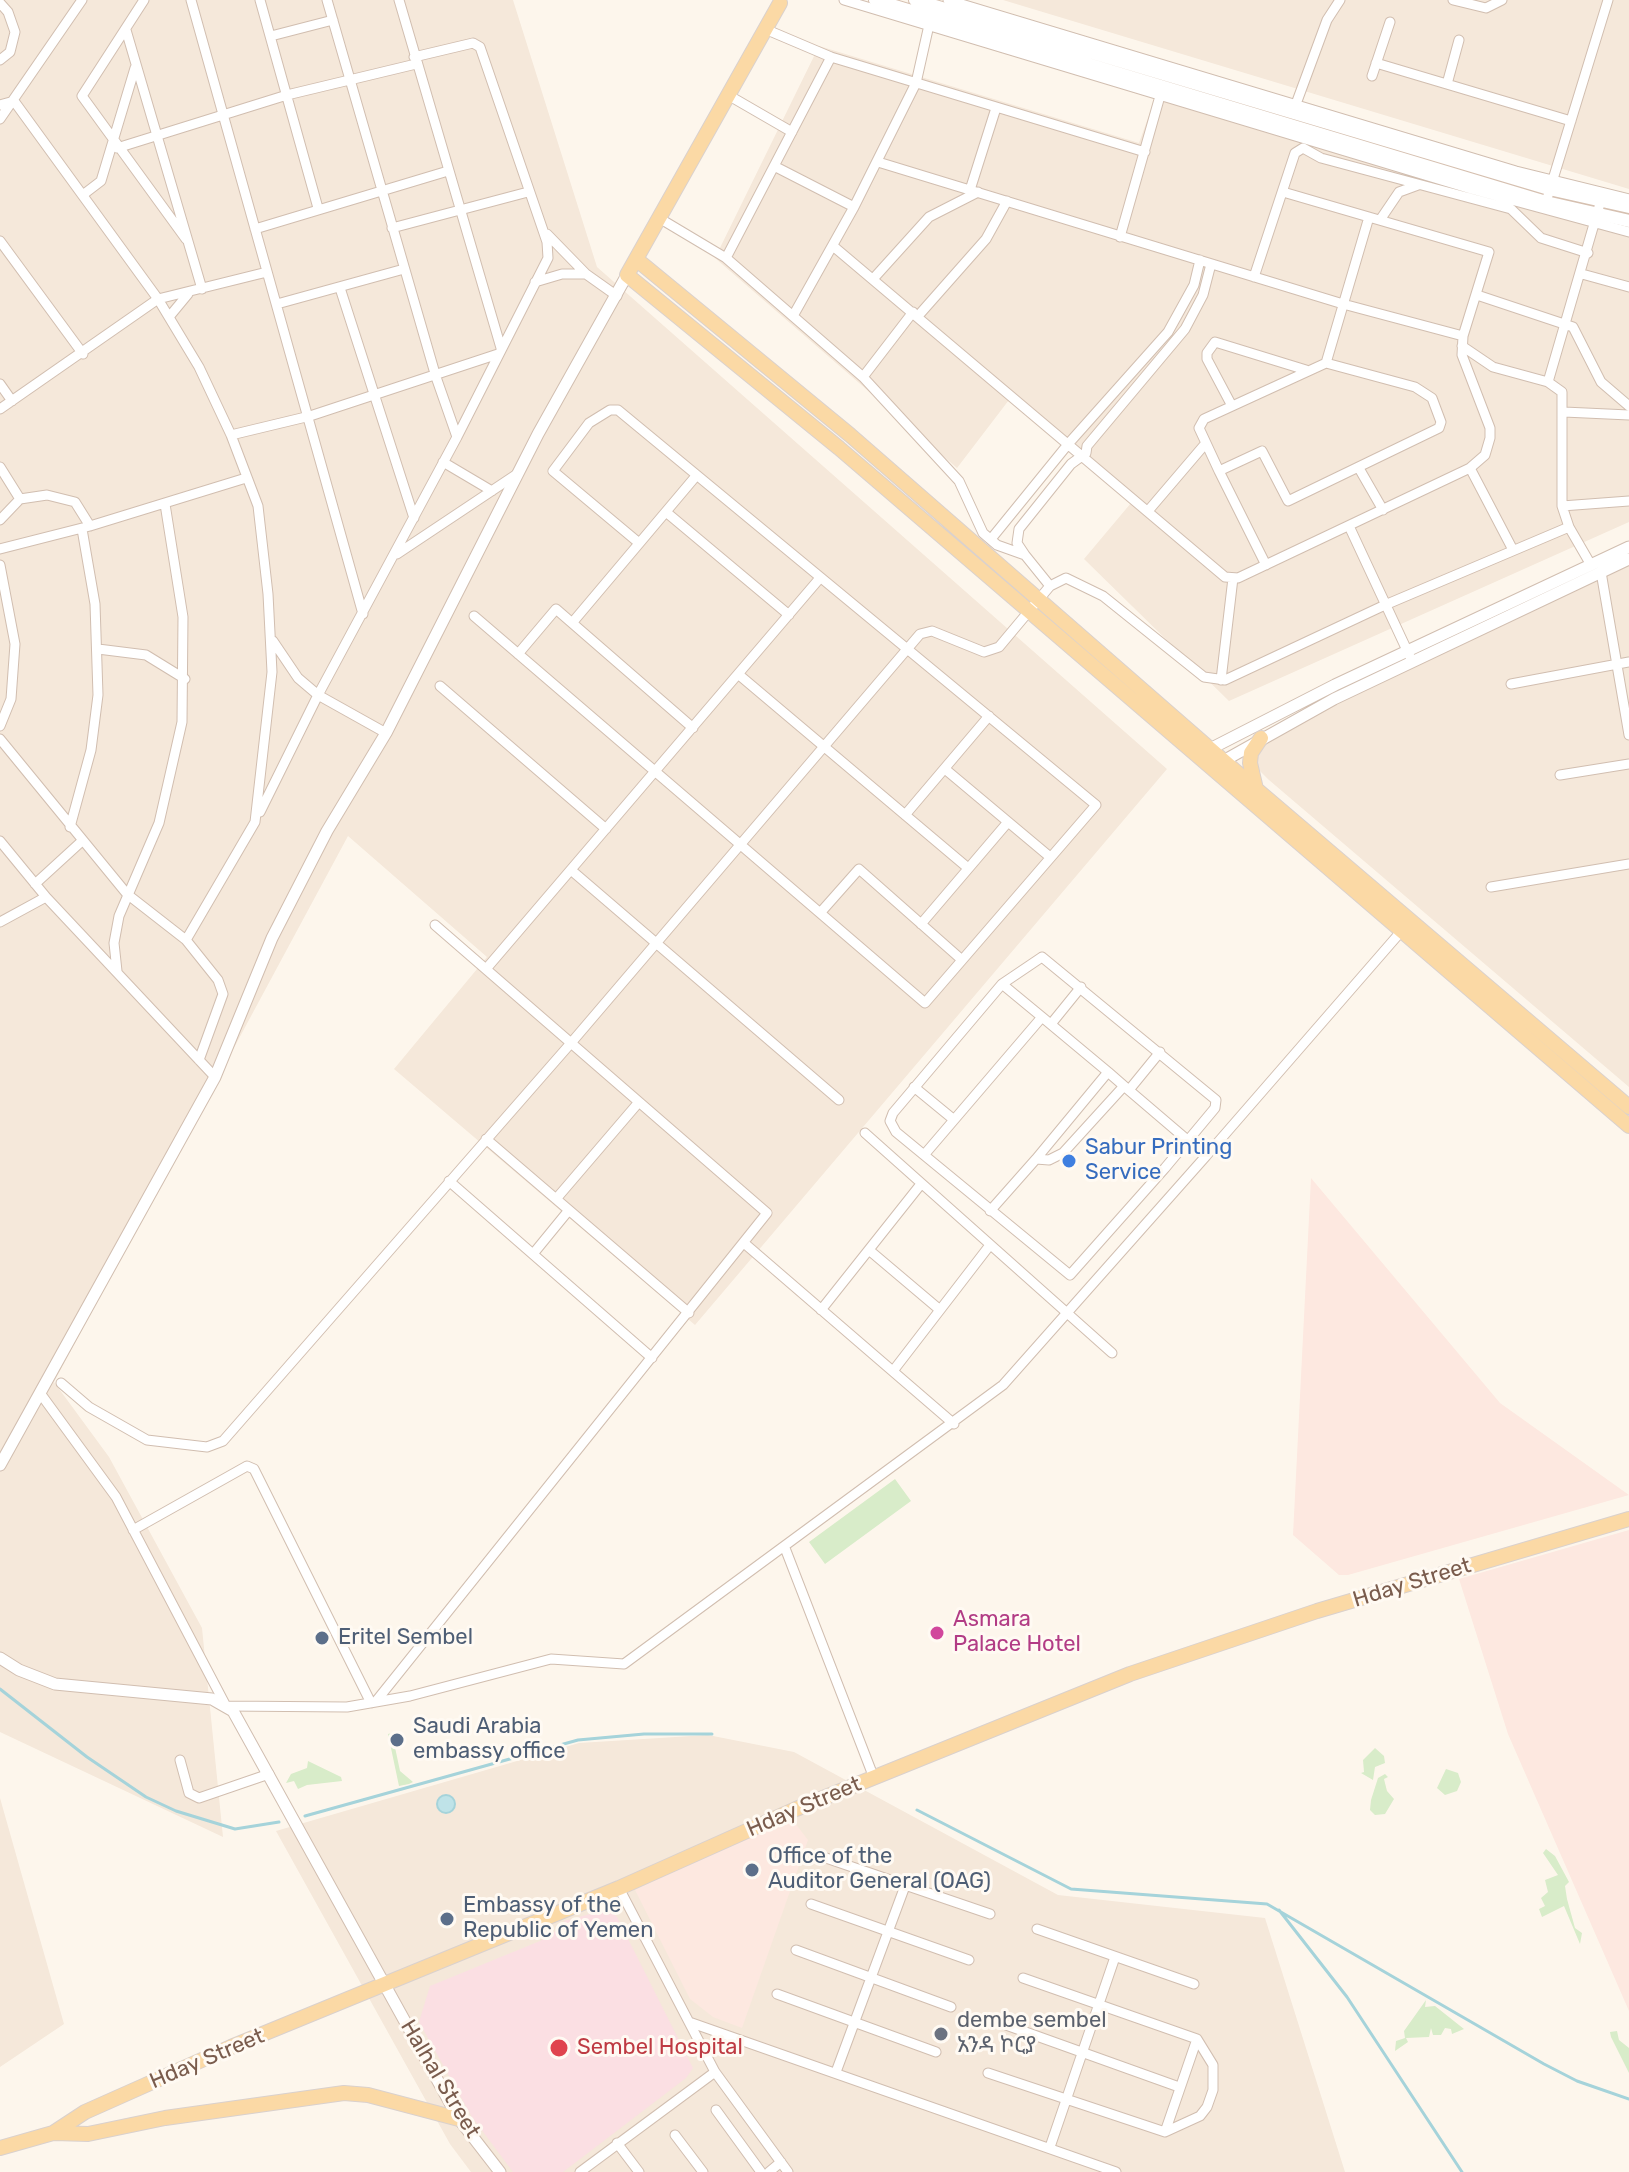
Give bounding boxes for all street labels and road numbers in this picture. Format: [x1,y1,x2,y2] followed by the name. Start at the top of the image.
[1350,1553,1474,1613] street label: Hday Street
[743,1771,865,1843] street label: Hday Street
[394,2015,486,2143] street label: Halhal Street
[146,2023,268,2095] street label: Hday Street

